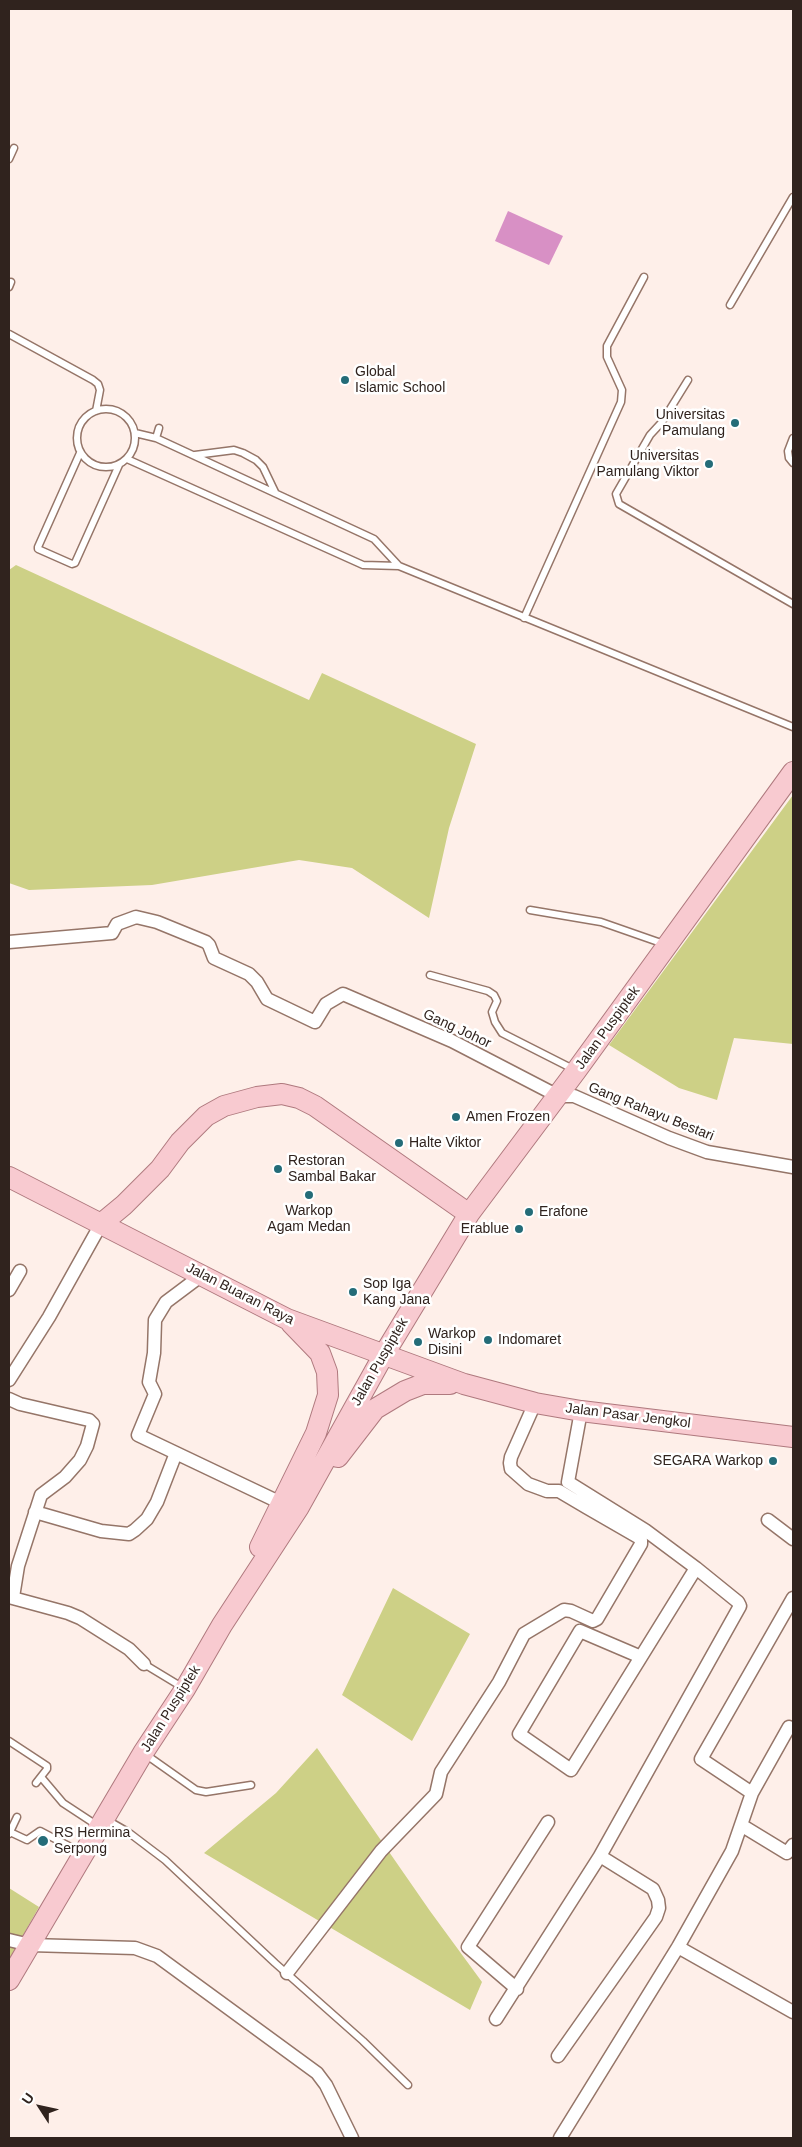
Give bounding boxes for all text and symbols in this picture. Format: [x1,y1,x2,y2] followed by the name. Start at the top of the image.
[355,364,445,397] place label: Global Islamic School
[339,374,351,386] marker: Global Islamic School
[656,407,725,440] place label: Universitas Pamulang
[729,417,741,429] marker: Universitas Pamulang
[597,448,699,481] place label: Universitas Pamulang Viktor
[703,458,715,470] marker: Universitas Pamulang Viktor
[572,983,644,1073] street label: Jalan Puspiptek
[420,1006,494,1052] street label: Gang Johor
[586,1079,716,1145] street label: Gang Rahayu Bestari
[466,1109,550,1125] place label: Amen Frozen
[450,1111,462,1123] marker: Amen Frozen
[409,1135,481,1151] place label: Halte Viktor
[393,1137,405,1149] marker: Halte Viktor
[288,1153,376,1186] place label: Restoran Sambal Bakar
[272,1163,284,1175] marker: Restoran Sambal Bakar
[303,1189,315,1201] marker: Warkop Agam Medan
[267,1203,351,1236] place label: Warkop Agam Medan
[539,1204,588,1220] place label: Erafone
[523,1206,535,1218] marker: Erafone
[461,1221,509,1237] place label: Erablue
[513,1223,525,1235] marker: Erablue
[183,1259,297,1329] street label: Jalan Buaran Raya
[363,1276,430,1308] place label: Sop Iga Kang Jana
[347,1286,359,1298] marker: Sop Iga Kang Jana
[348,1315,412,1409] street label: Jalan Puspiptek
[428,1326,476,1358] place label: Warkop Disini
[498,1332,561,1348] place label: Indomaret
[482,1334,494,1346] marker: Indomaret
[412,1336,424,1348] marker: Warkop Disini
[564,1400,692,1432] street label: Jalan Pasar Jengkol
[653,1453,763,1469] place label: SEGARA Warkop
[767,1455,779,1467] marker: SEGARA Warkop
[138,1663,204,1755] street label: Jalan Puspiptek
[54,1825,130,1858] place label: RS Hermina Serpong
[36,1834,50,1848] marker: RS Hermina Serpong
[15,2082,65,2132] north arrow
[18,2090,37,2107] text: U

